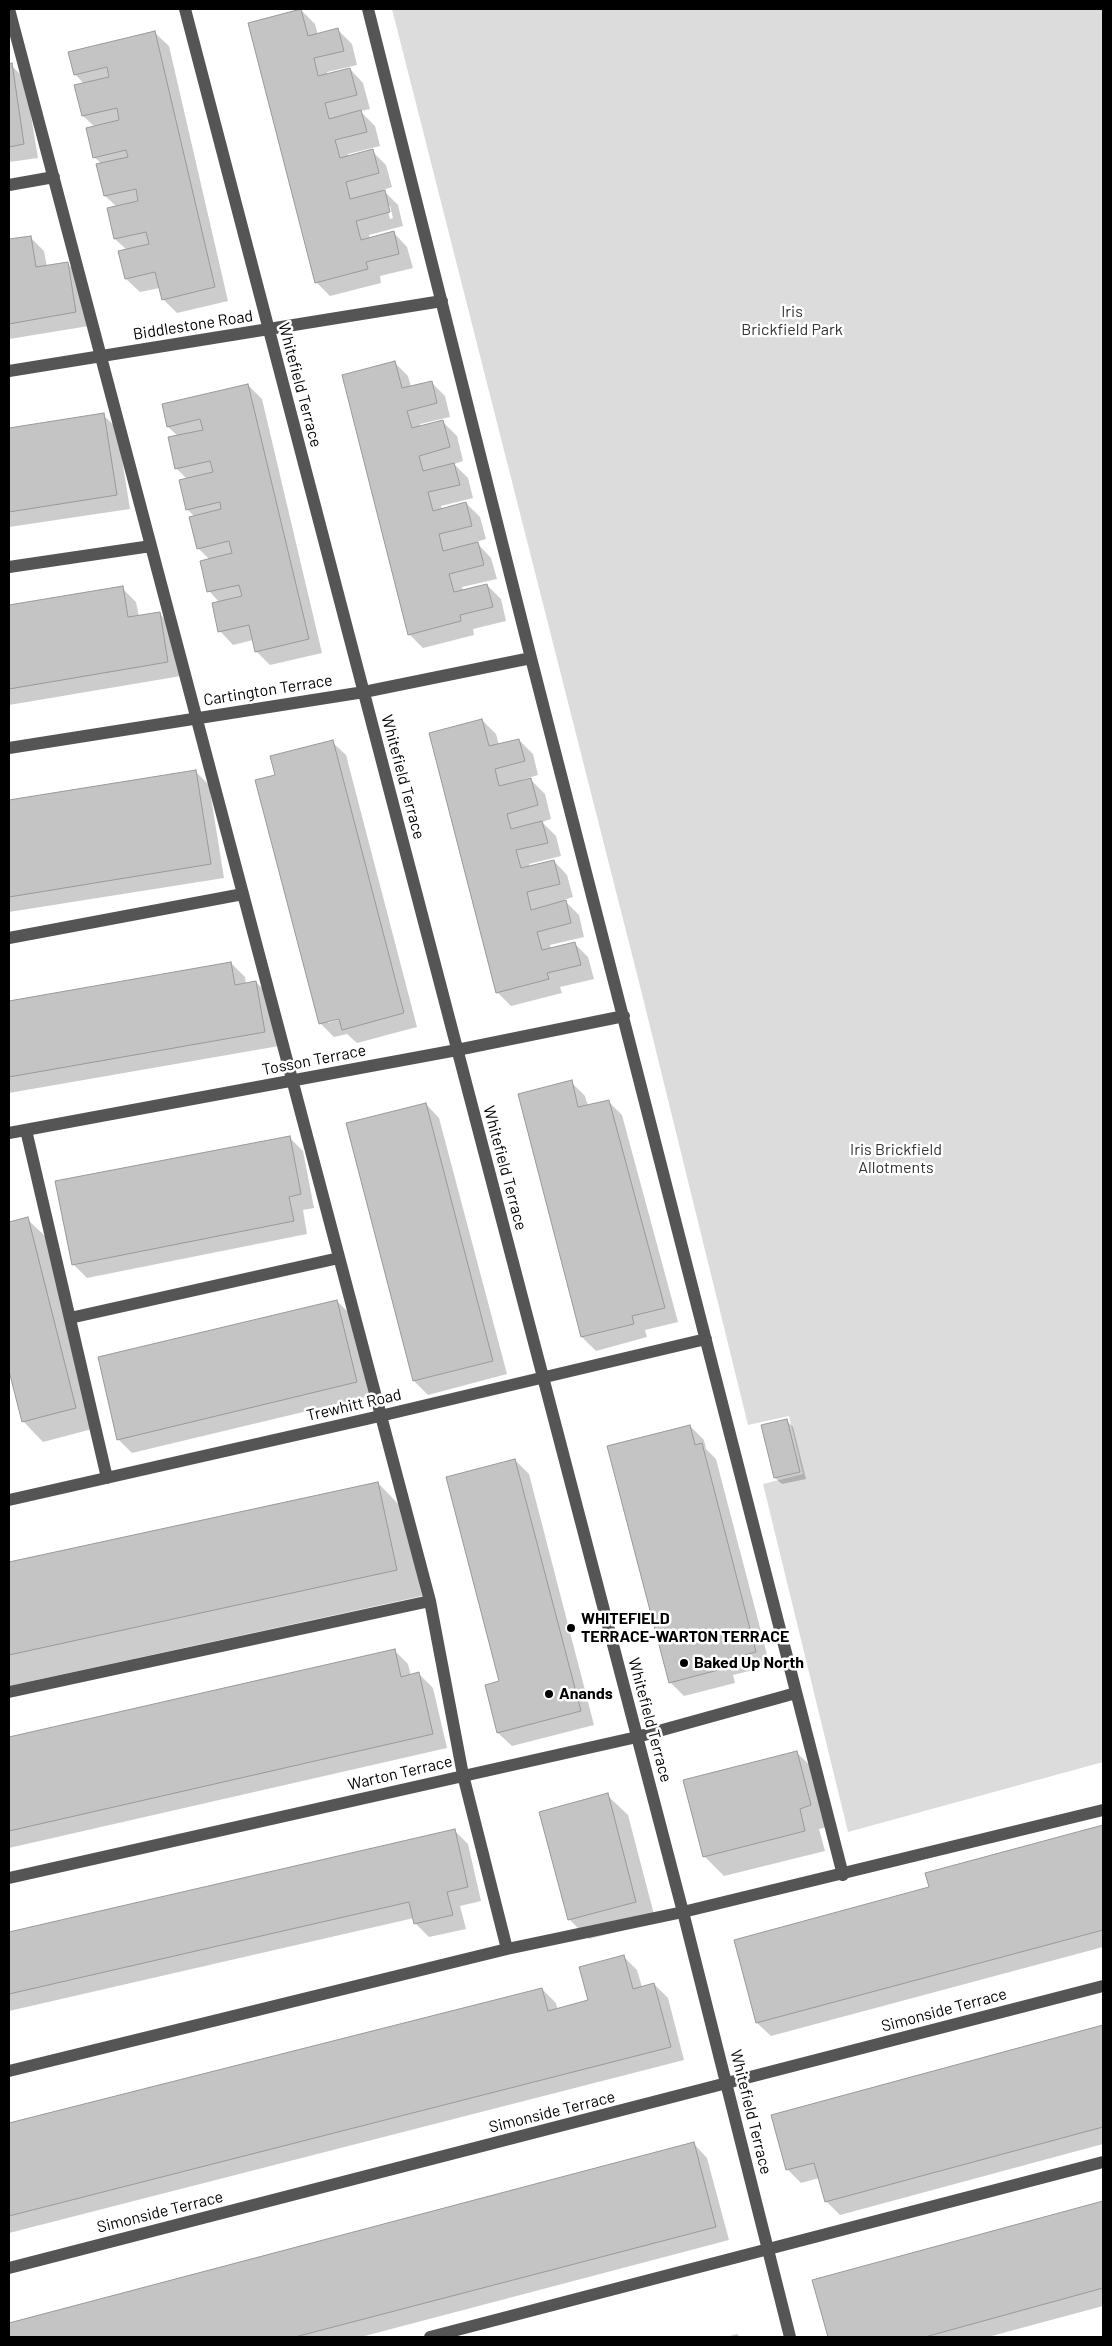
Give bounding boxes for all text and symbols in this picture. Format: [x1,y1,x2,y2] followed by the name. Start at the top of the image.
[741,302,843,340] park label: Iris Brickfield Park
[132,306,254,344] street label: Biddlestone Road
[274,321,326,449] street label: Whitefield Terrace
[202,670,334,710] street label: Cartington Terrace
[377,713,429,841] street label: Whitefield Terrace
[260,1041,368,1079] street label: Tosson Terrace
[479,1104,531,1232] street label: Whitefield Terrace
[850,1140,942,1178] park label: Iris Brickfield Allotments
[305,1385,403,1425] street label: Trewhitt Road
[581,1609,789,1647] place label: WHITEFIELD TERRACE-WARTON TERRACE
[565,1622,577,1634] marker: WHITEFIELD TERRACE-WARTON TERRACE
[694,1653,804,1673] place label: Baked Up North
[624,1656,676,1784] street label: Whitefield Terrace
[678,1657,690,1669] marker: Baked Up North
[559,1684,613,1704] place label: Anands
[543,1688,555,1700] marker: Anands
[346,1752,454,1794] street label: Warton Terrace
[879,1984,1009,2036] street label: Simonside Terrace
[726,2048,776,2176] street label: Whitefield Terrace
[487,2087,617,2137] street label: Simonside Terrace
[95,2187,225,2237] street label: Simonside Terrace

